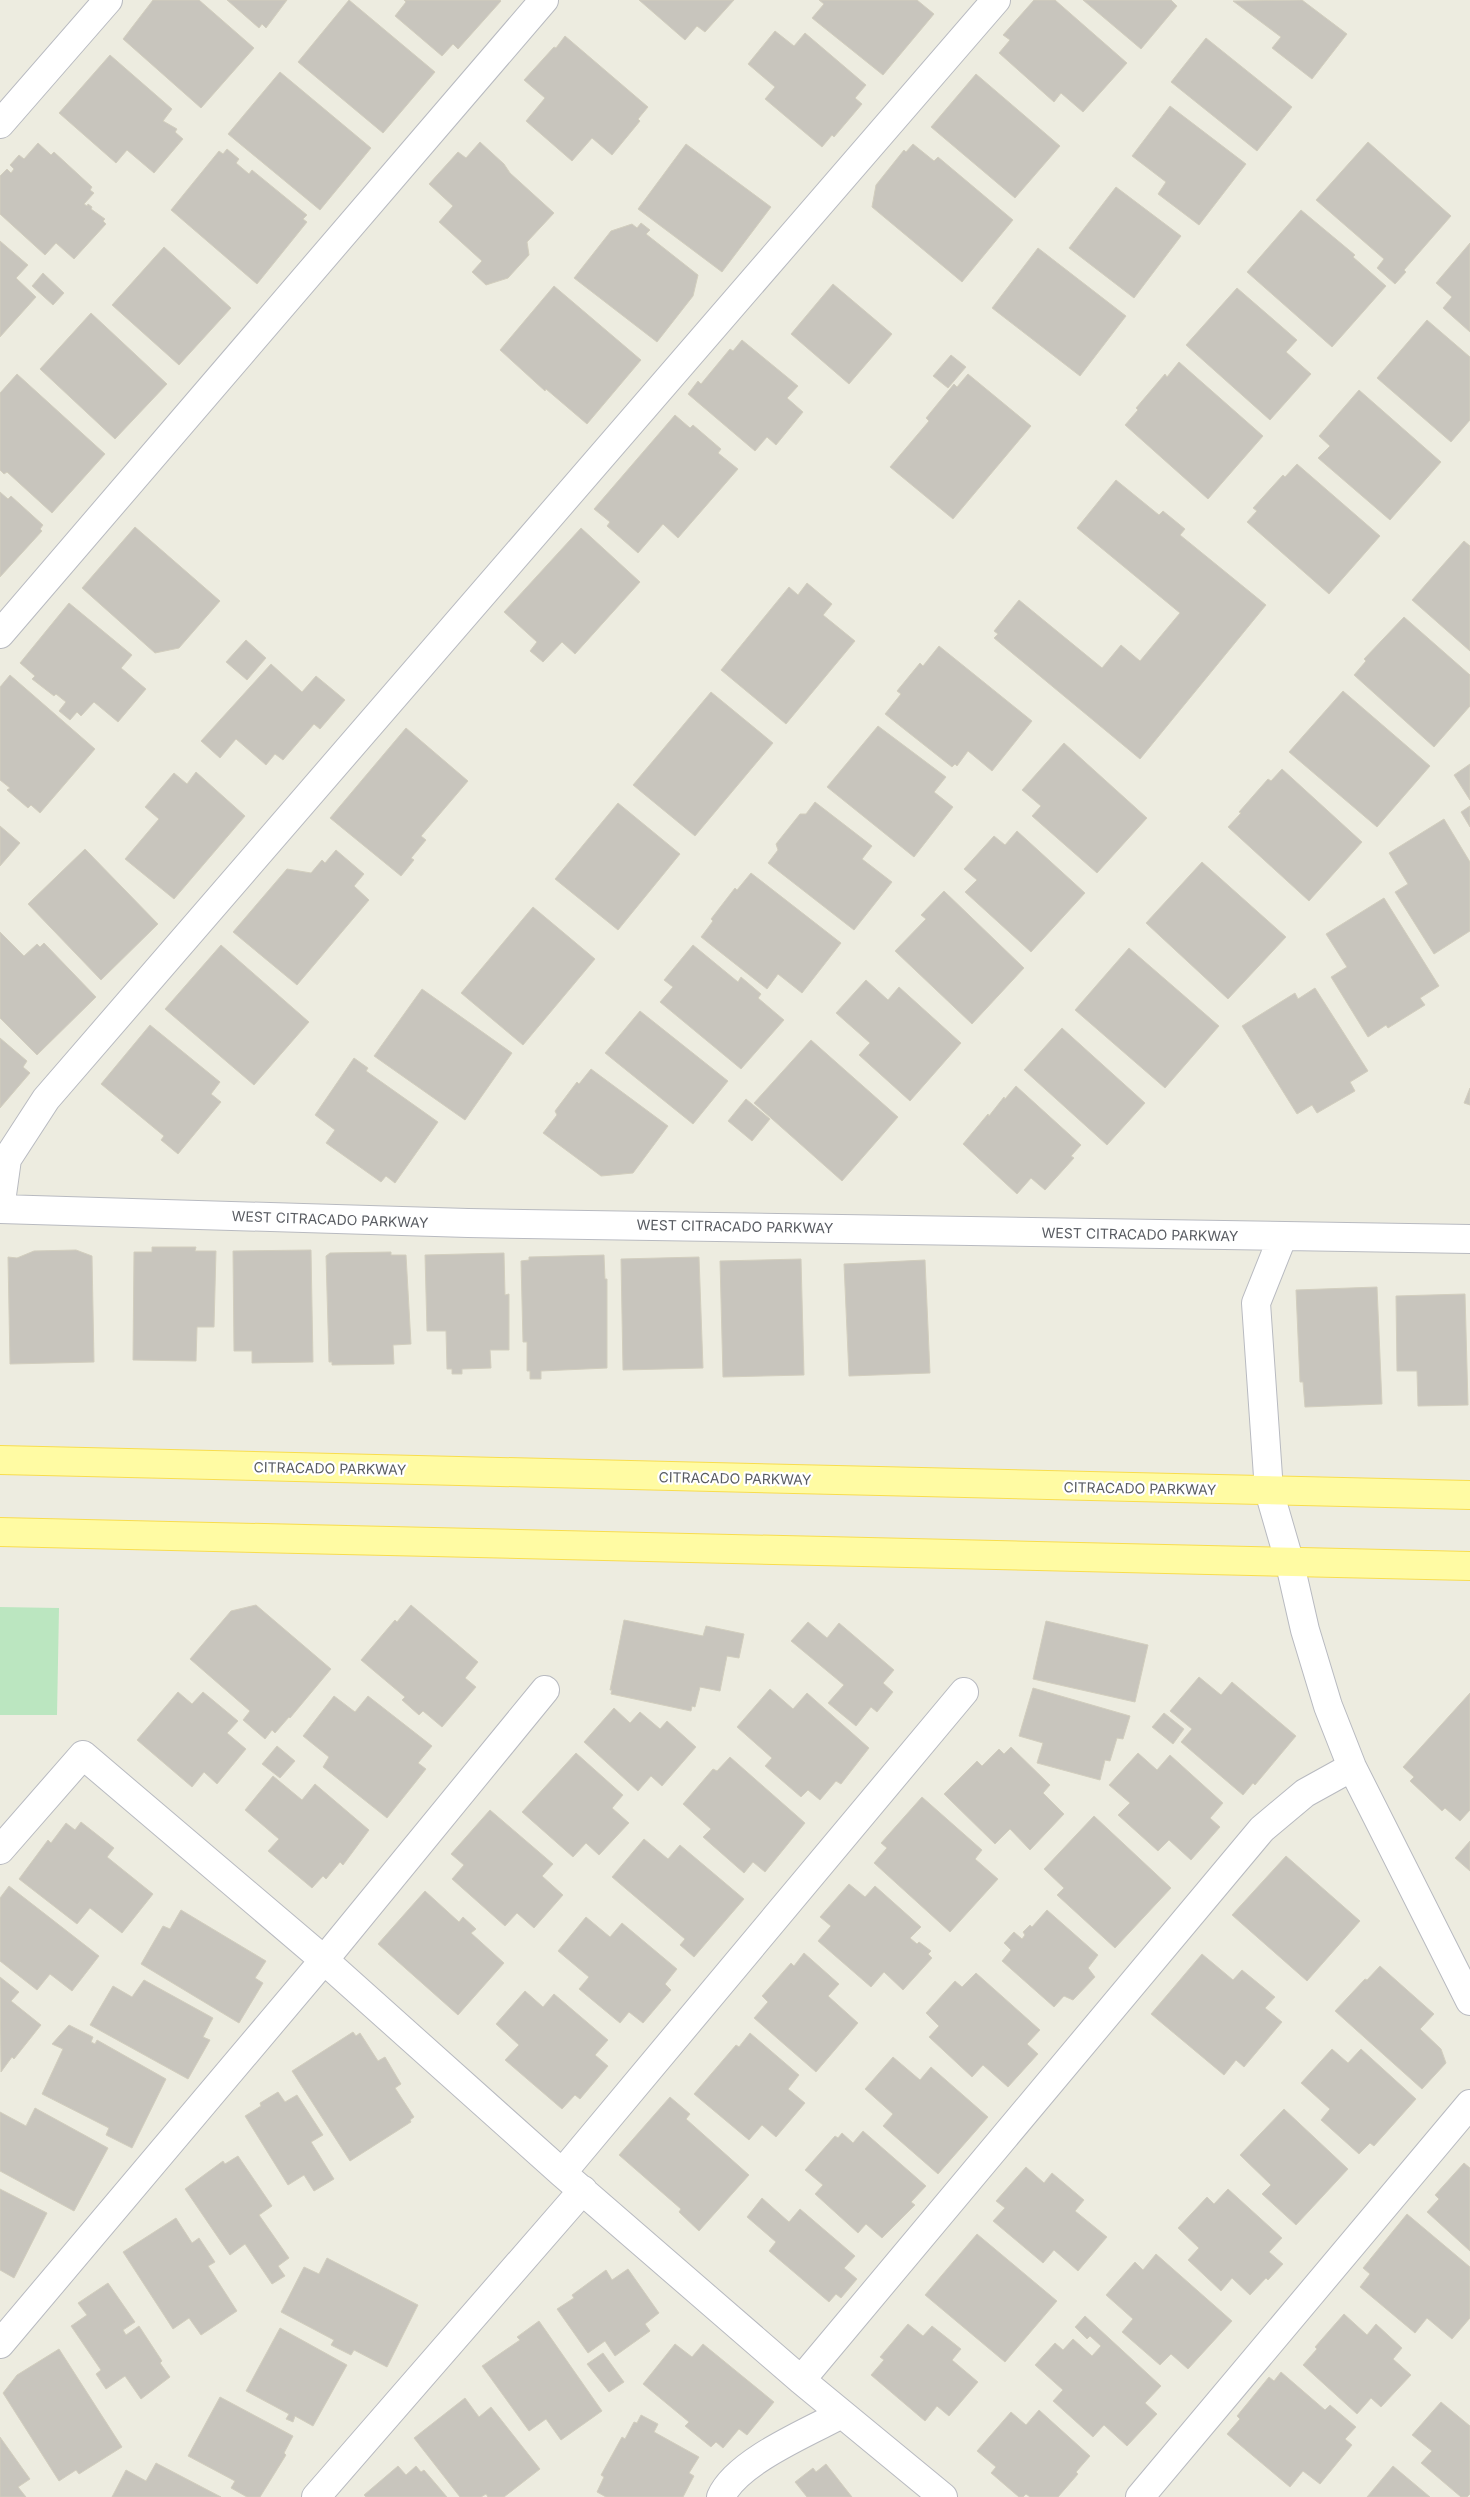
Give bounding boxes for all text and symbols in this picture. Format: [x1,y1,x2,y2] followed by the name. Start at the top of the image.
[231,1207,429,1231] street label: WEST CITRACADO PARKWAY
[636,1216,834,1236] street label: WEST CITRACADO PARKWAY
[1041,1224,1239,1244] street label: WEST CITRACADO PARKWAY
[254,1458,407,1478] street label: CITRACADO PARKWAY
[659,1468,812,1488] street label: CITRACADO PARKWAY
[1064,1478,1217,1498] street label: CITRACADO PARKWAY

